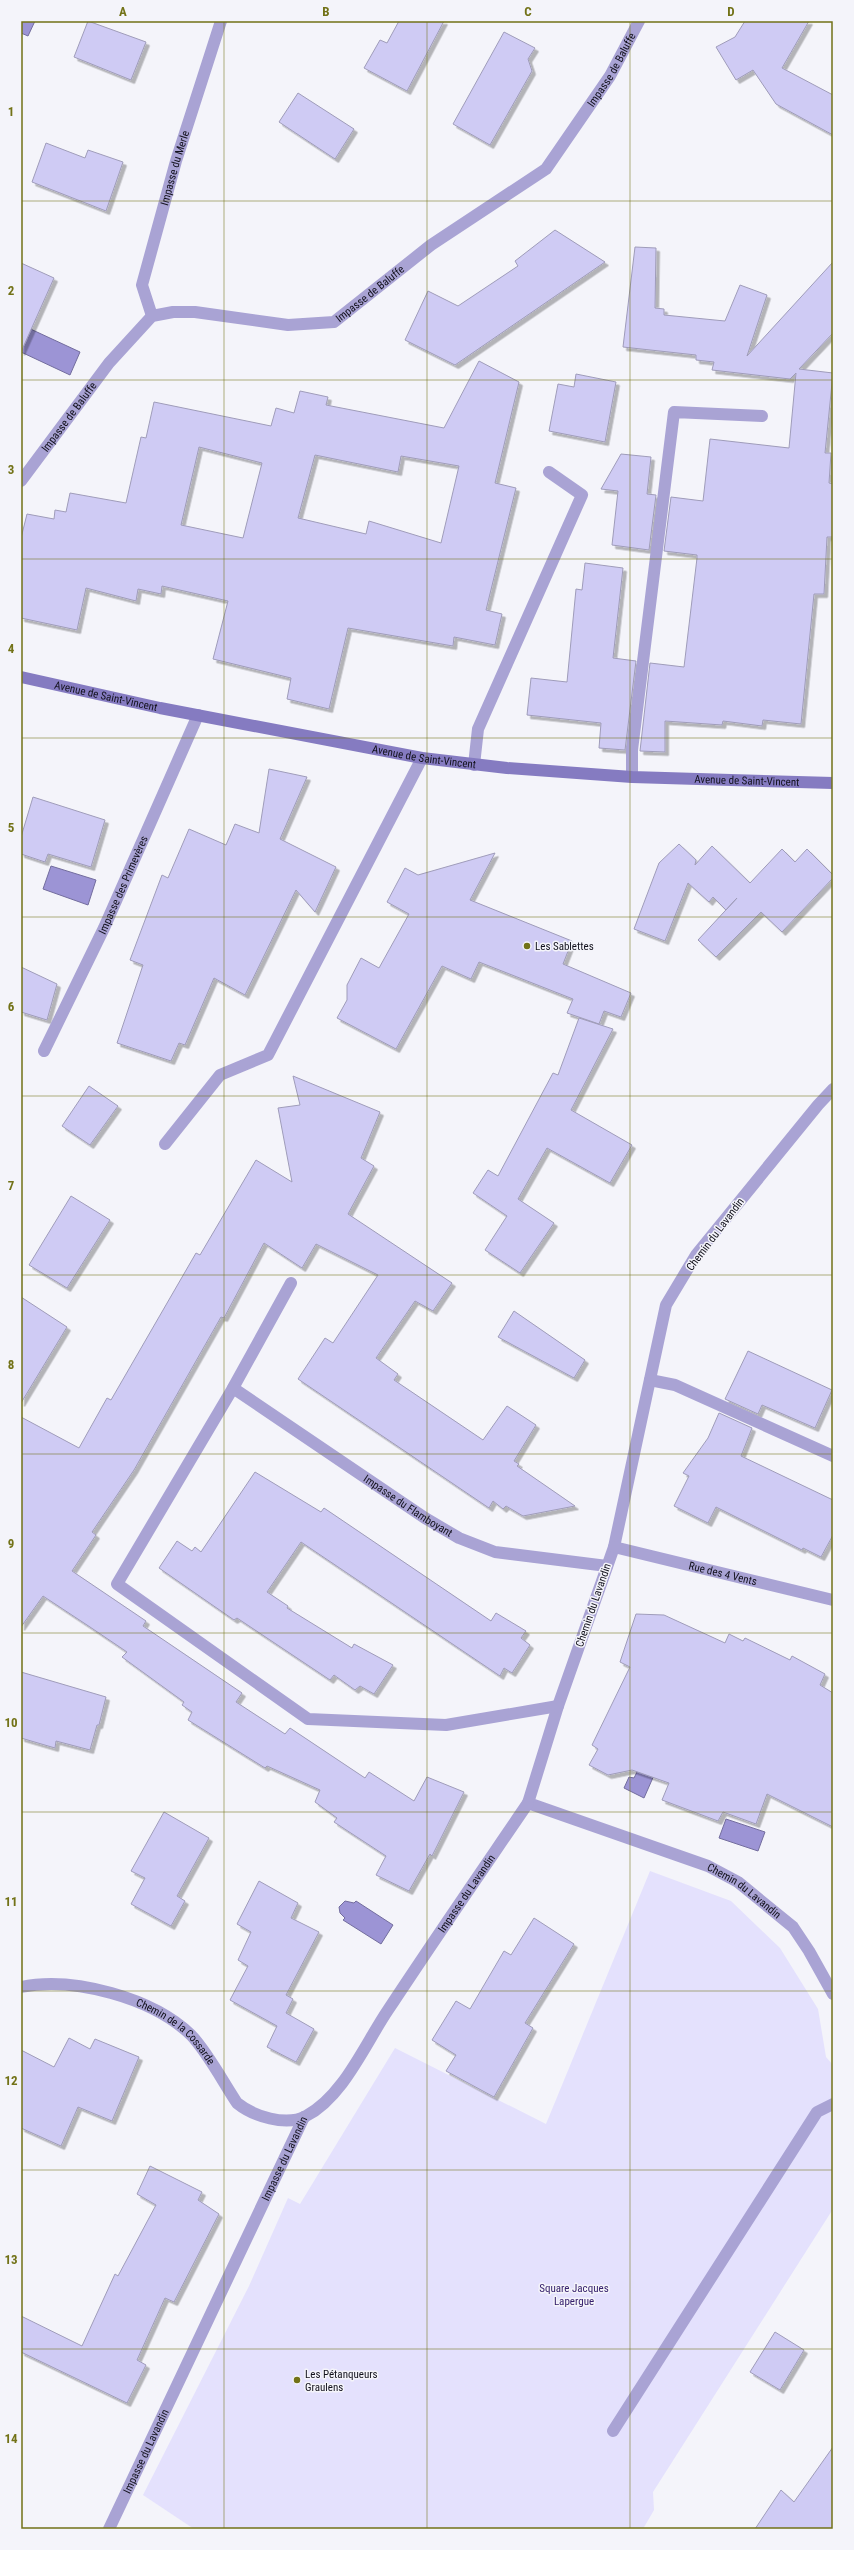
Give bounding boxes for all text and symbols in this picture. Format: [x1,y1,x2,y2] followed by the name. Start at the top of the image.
[119,4,127,19] text: A
[322,4,330,19] text: B
[524,4,532,19] text: C
[727,4,735,19] text: D
[585,31,639,109] street label: Impasse de Baluffe
[8,104,14,119] text: 1
[158,129,192,207] street label: Impasse du Merle
[333,263,407,325] street label: Impasse de Baluffe
[8,283,15,298] text: 2
[39,380,99,455] street label: Impasse de Baluffe
[8,462,14,477] text: 3
[8,641,15,656] text: 4
[53,679,159,714] street label: Avenue de Saint-Vincent
[371,743,477,771] street label: Avenue de Saint-Vincent
[694,773,800,789] street label: Avenue de Saint-Vincent
[8,820,15,835] text: 5
[96,834,151,936] street label: Impasse des Primevères
[535,940,594,953] place label: Les Sablettes
[522,941,532,951] marker: Les Sablettes
[8,999,15,1014] text: 6
[8,1178,15,1193] text: 7
[684,1195,747,1273] street label: Chemin du Lavandin
[8,1357,14,1372] text: 8
[361,1472,455,1540] street label: Impasse du Flamboyant
[8,1536,14,1551] text: 9
[687,1559,758,1588] street label: Rue des 4 Vents
[573,1562,614,1649] street label: Chemin du Lavandin
[4,1715,18,1730] text: 10
[436,1852,498,1935] street label: Impasse du Lavandin
[705,1861,784,1922] street label: Chemin du Lavandin
[4,1894,18,1909] text: 11
[134,1996,217,2067] street label: Chemin de la Cossarde
[4,2073,18,2088] text: 12
[259,2114,310,2203] street label: Impasse du Lavandin
[4,2252,18,2267] text: 13
[539,2282,609,2308] park label: Square Jacques Lapergue
[305,2368,378,2394] place label: Les Pétanqueurs Graulens
[292,2375,302,2385] marker: Les Pétanqueurs Graulens
[121,2407,172,2496] street label: Impasse du Lavandin
[4,2431,18,2446] text: 14

